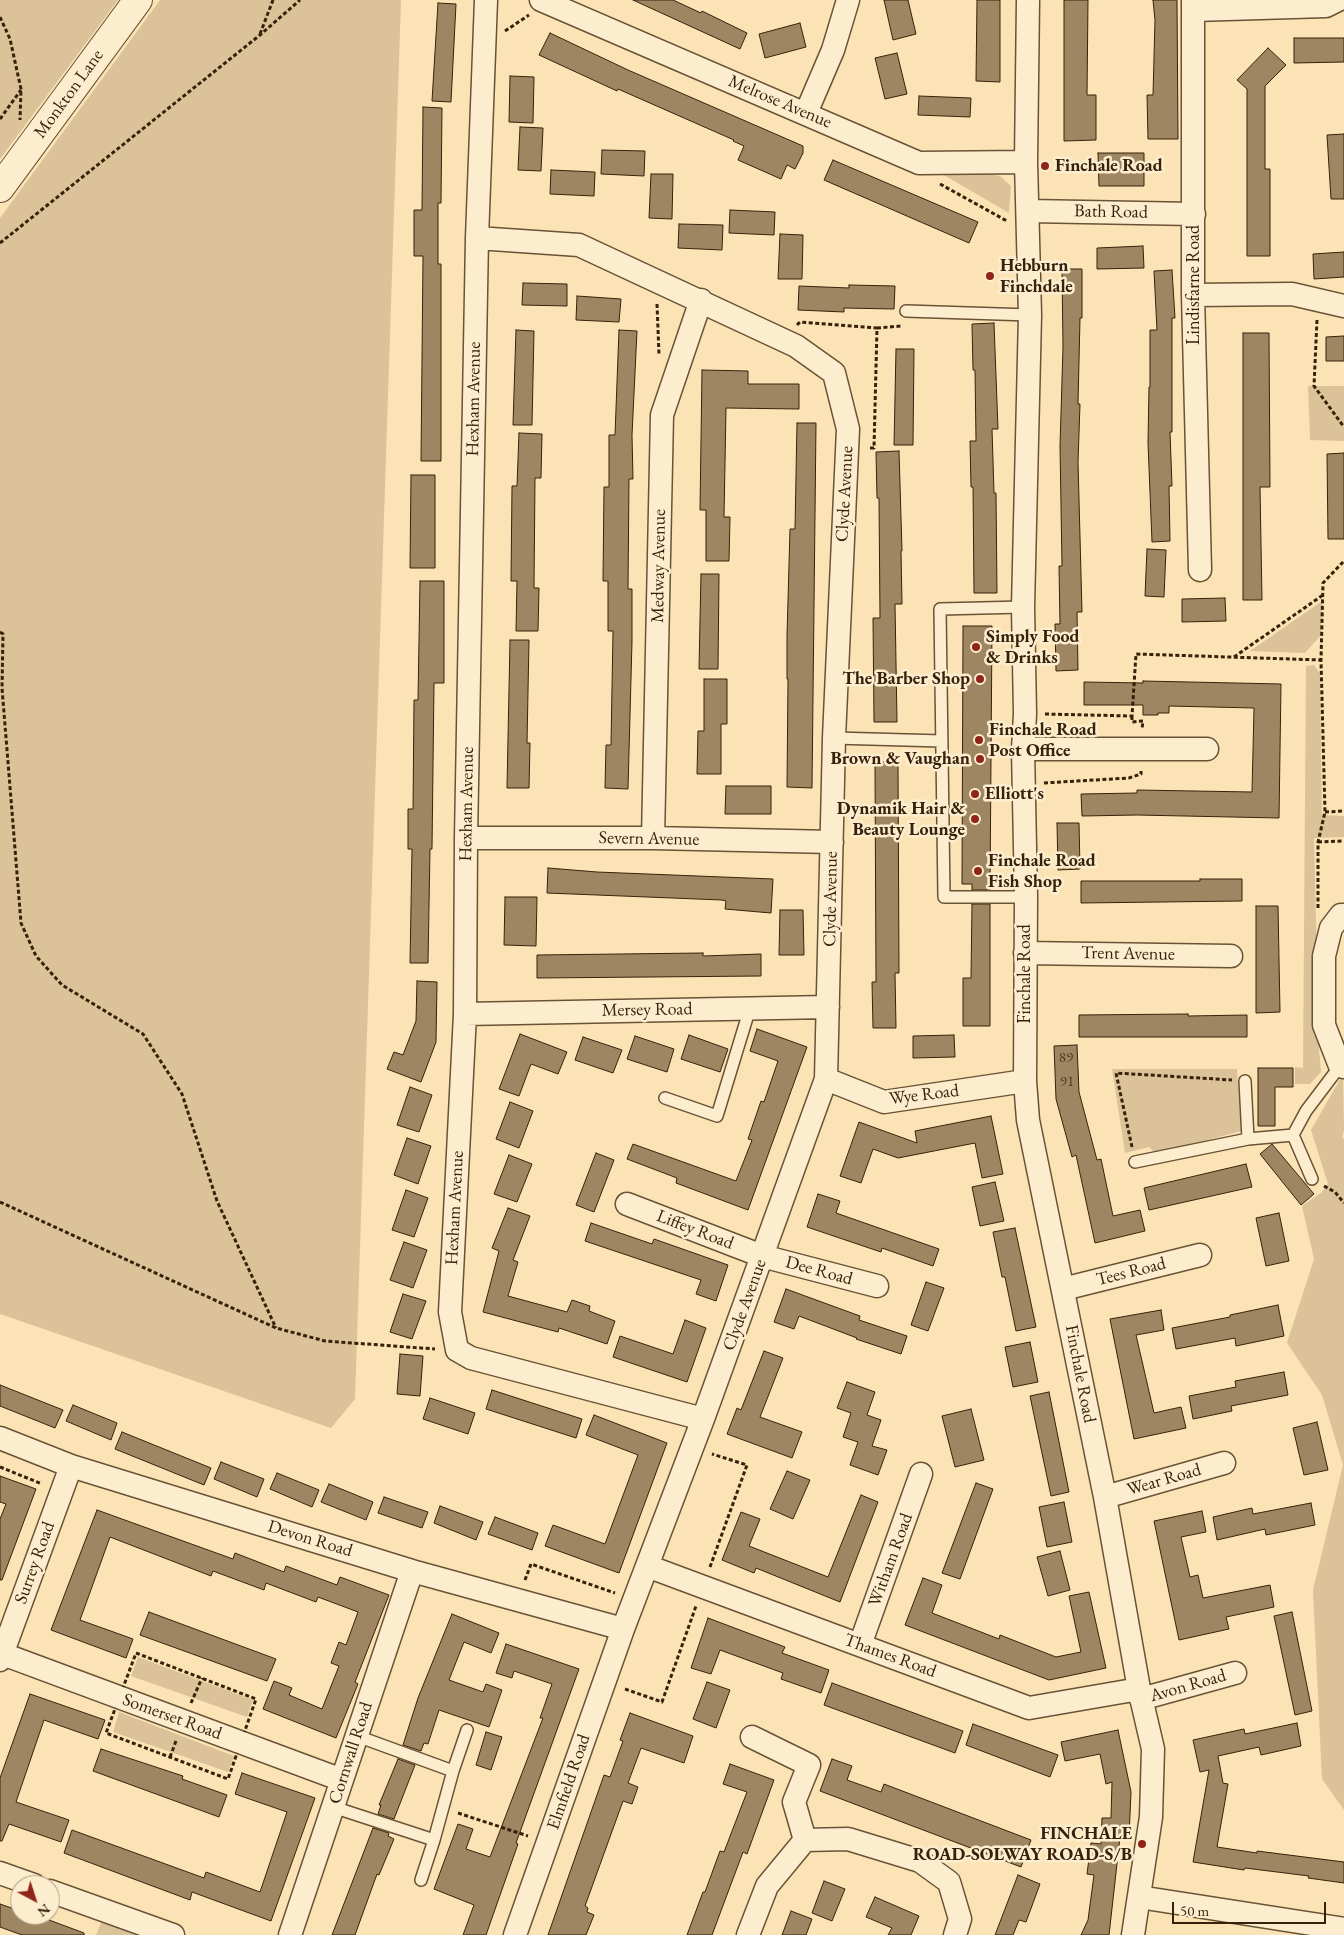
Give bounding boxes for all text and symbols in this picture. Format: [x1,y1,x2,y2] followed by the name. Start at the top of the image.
[30,45,108,143] street label: Monkton Lane
[725,71,835,133] street label: Melrose Avenue
[1055,155,1163,177] place label: Finchale Road
[1039,160,1051,172] marker: Finchale Road
[1074,201,1148,223] street label: Bath Road
[1183,225,1205,345] street label: Lindisfarne Road
[1000,255,1073,298] place label: Hebburn Finchdale
[984,270,996,282] marker: Hebburn Finchdale
[462,341,486,457] street label: Hexham Avenue
[832,446,858,542] street label: Clyde Avenue
[647,509,671,623] street label: Medway Avenue
[986,626,1080,669] place label: Simply Food & Drinks
[970,641,982,653] marker: Simply Food & Drinks
[842,668,970,690] place label: The Barber Shop
[974,673,986,685] marker: The Barber Shop
[989,719,1097,762] place label: Finchale Road Post Office
[973,734,985,746] marker: Finchale Road Post Office
[455,746,479,862] street label: Hexham Avenue
[830,748,970,770] place label: Brown & Vaughan
[974,753,986,765] marker: Brown & Vaughan
[985,783,1044,805] place label: Elliott's
[969,788,981,800] marker: Elliott's
[837,798,965,841] place label: Dynamik Hair & Beauty Lounge
[969,813,981,825] marker: Dynamik Hair & Beauty Lounge
[599,827,699,851] street label: Severn Avenue
[988,850,1096,892] place label: Finchale Road Fish Shop
[819,851,843,947] street label: Clyde Avenue
[972,865,984,877] marker: Finchale Road Fish Shop
[1014,924,1036,1024] street label: Finchale Road
[1081,942,1175,966] street label: Trent Avenue
[601,998,693,1022] street label: Mersey Road
[1059,1049,1073,1067] house number: 89
[1060,1073,1074,1091] house number: 91
[888,1080,960,1110] street label: Wye Road
[441,1150,469,1266] street label: Hexham Avenue
[653,1205,737,1255] street label: Liffey Road
[783,1252,855,1290] street label: Dee Road
[1094,1253,1168,1291] street label: Tees Road
[718,1256,772,1354] street label: Clyde Avenue
[1060,1323,1100,1425] street label: Finchale Road
[1124,1459,1204,1501] street label: Wear Road
[864,1510,918,1610] street label: Witham Road
[265,1516,355,1562] street label: Devon Road
[10,1519,60,1607] street label: Surrey Road
[841,1629,939,1683] street label: Thames Road
[1147,1665,1229,1707] street label: Avon Road
[119,1689,225,1745] street label: Somerset Road
[324,1699,378,1807] street label: Cornwall Road
[543,1731,595,1833] street label: Elmfield Road
[913,1823,1132,1866] place label: FINCHALE ROAD-SOLWAY ROAD-S/B
[1136,1838,1148,1850] marker: FINCHALE ROAD-SOLWAY ROAD-S/B
[10,1875,60,1925] north arrow
[1174,1892,1328,1924] scale bar
[34,1900,54,1921] text: N
[1180,1901,1209,1920] text: 50 m

